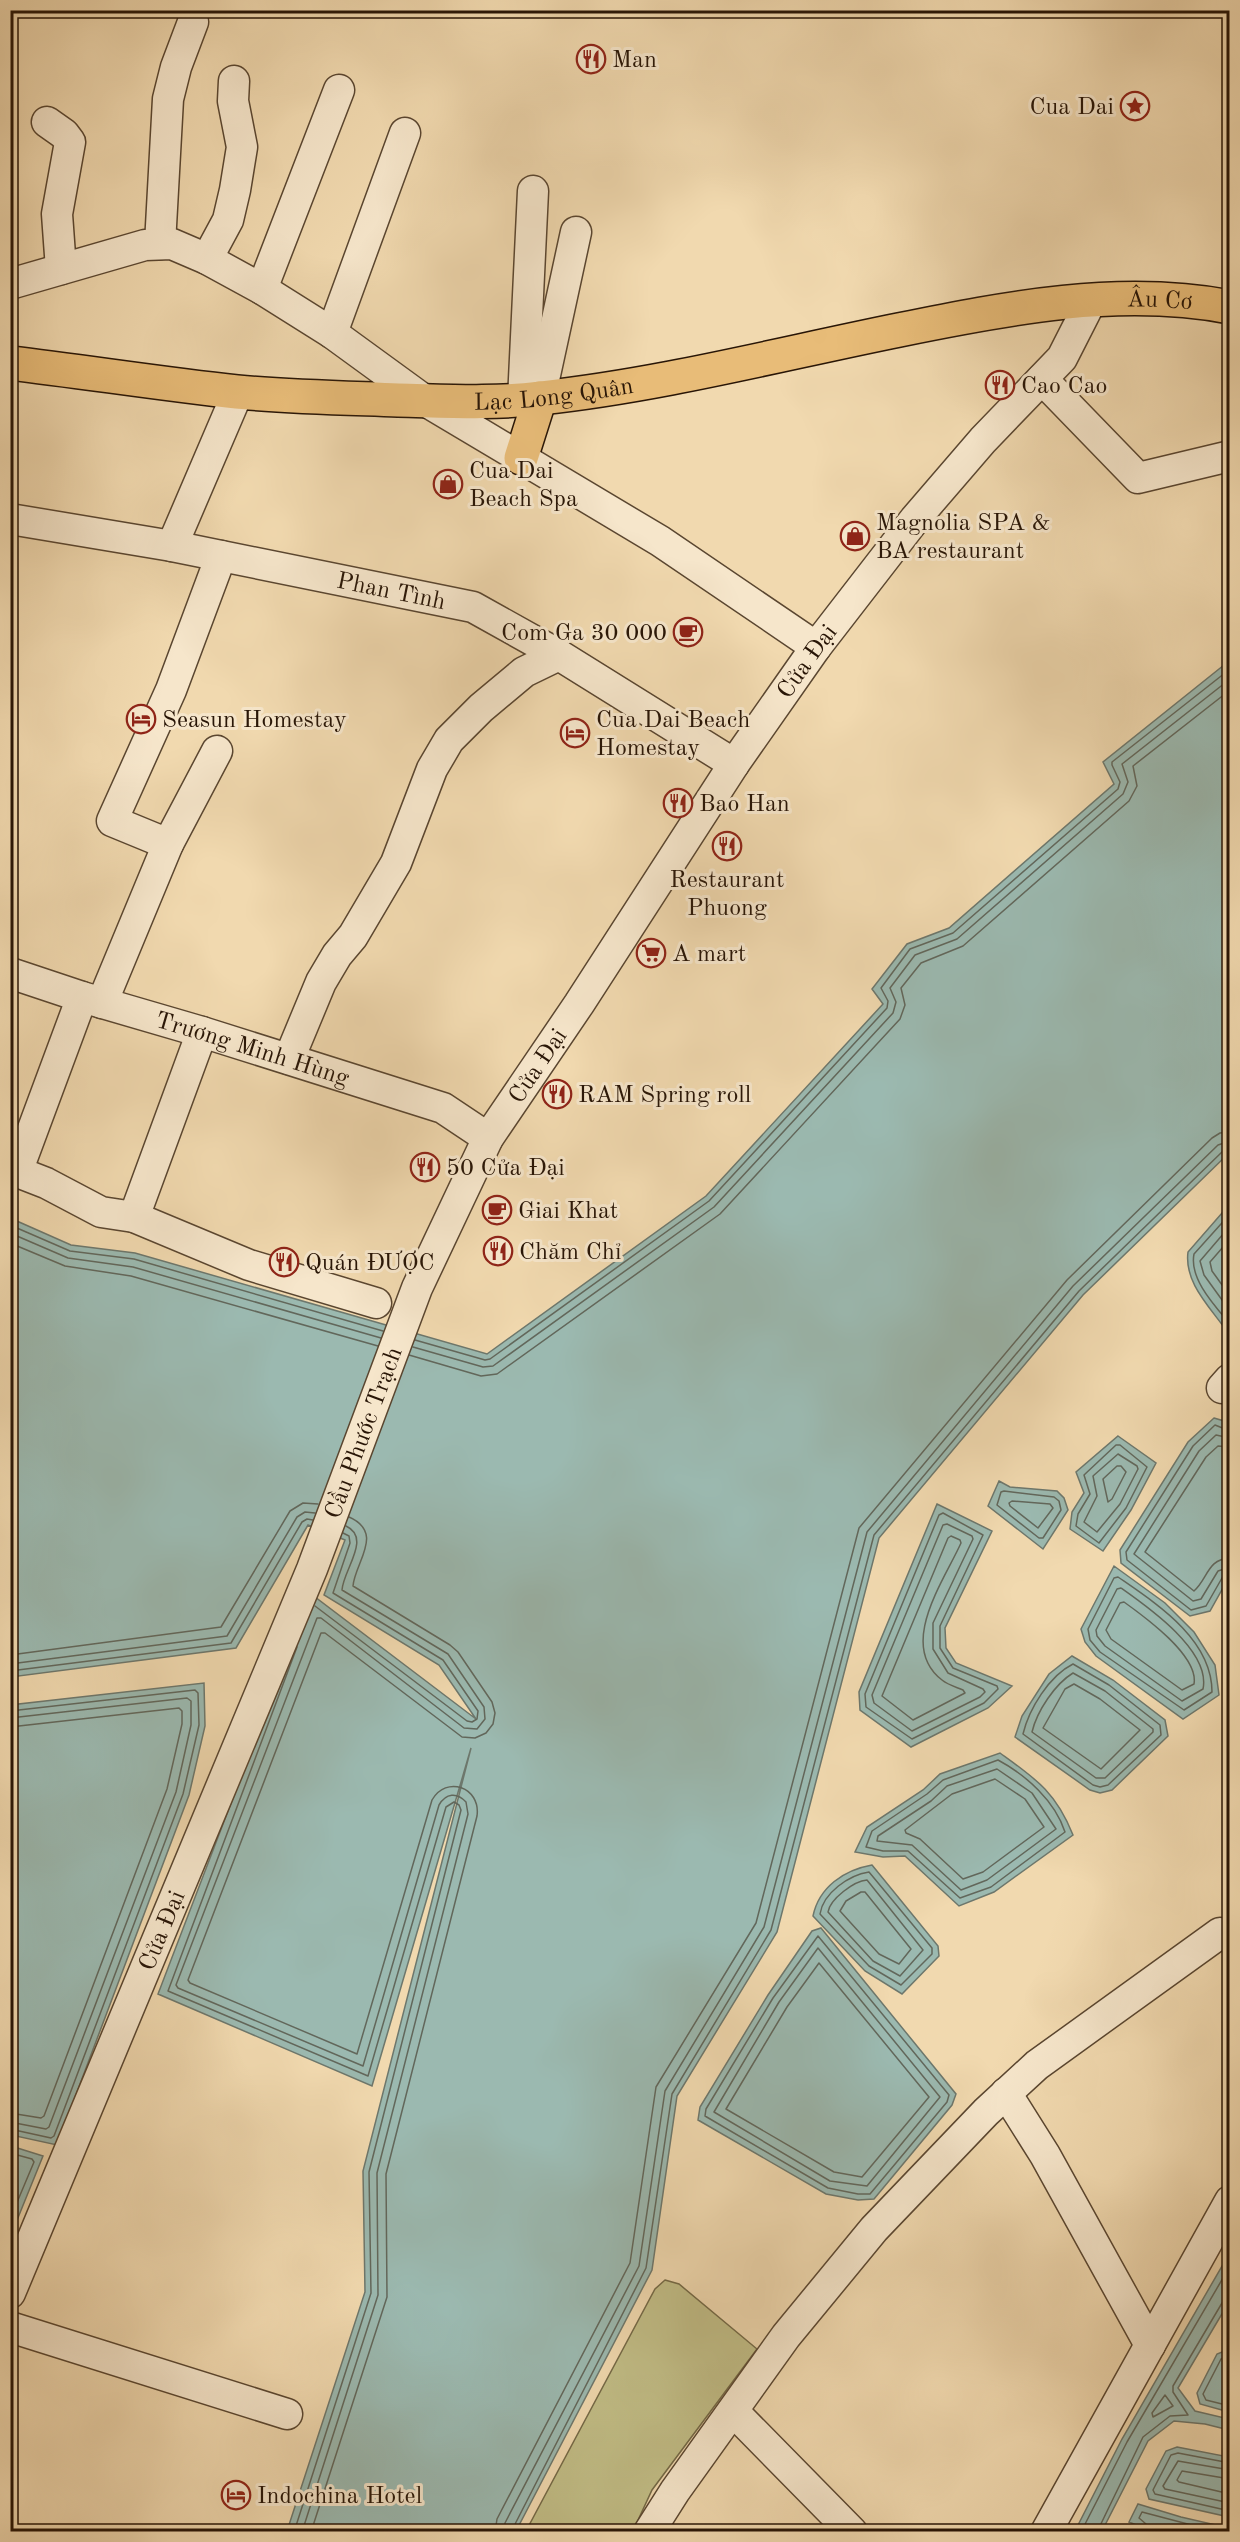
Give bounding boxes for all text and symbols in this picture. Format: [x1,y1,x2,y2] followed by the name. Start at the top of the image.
[575,43,607,75] restaurant icon: Man
[612,49,657,73] place label: Man
[1119,90,1151,122] place icon: Cua Dai
[1029,96,1114,120] place label: Cua Dai
[1127,285,1194,315] street label: Âu Cơ
[984,369,1016,401] restaurant icon: Cao Cao
[474,375,635,416] street label: Lạc Long Quân
[1021,375,1107,399] place label: Cao Cao
[469,460,578,512] place label: Cua Dai Beach Spa
[432,468,464,500] shop icon: Cua Dai Beach Spa
[876,512,1051,564] place label: Magnolia SPA & BA restaurant
[839,520,871,552] shop icon: Magnolia SPA & BA restaurant
[334,570,447,615] street label: Phan Tình
[672,616,704,648] cafe icon: Com Ga 30 000
[774,621,842,703] street label: Cửa Đại
[501,622,667,646] place label: Com Ga 30 000
[125,703,157,735] hotel icon: Seasun Homestay
[162,709,347,733] place label: Seasun Homestay
[596,709,750,761] place label: Cua Dai Beach Homestay
[559,717,591,749] hotel icon: Cua Dai Beach Homestay
[662,787,694,819] restaurant icon: Bao Han
[699,793,790,817] place label: Bao Han
[711,830,743,862] restaurant icon: Restaurant Phuong
[670,869,784,921] place label: Restaurant Phuong
[635,937,667,969] supermarket icon: A mart
[672,943,746,967] place label: A mart
[152,1009,352,1092] street label: Trương Minh Hùng
[505,1025,572,1108] street label: Cửa Đại
[541,1078,573,1110] restaurant icon: RAM Spring roll
[578,1084,751,1108] place label: RAM Spring roll
[409,1151,441,1183] restaurant icon: 50 Cửa Đại
[446,1157,565,1181] place label: 50 Cửa Đại
[481,1194,513,1226] cafe icon: Giai Khat
[518,1200,618,1224] place label: Giai Khat
[482,1235,514,1267] restaurant icon: Chăm Chỉ
[519,1241,621,1265] place label: Chăm Chỉ
[268,1246,300,1278] restaurant icon: Quán ĐƯỢC
[305,1250,435,1276] place label: Quán ĐƯỢC
[322,1344,408,1522] street label: Cầu Phước Trạch
[136,1888,190,1975] street label: Cửa Đại
[220,2479,252,2511] hotel icon: Indochina Hotel
[257,2485,422,2509] place label: Indochina Hotel

